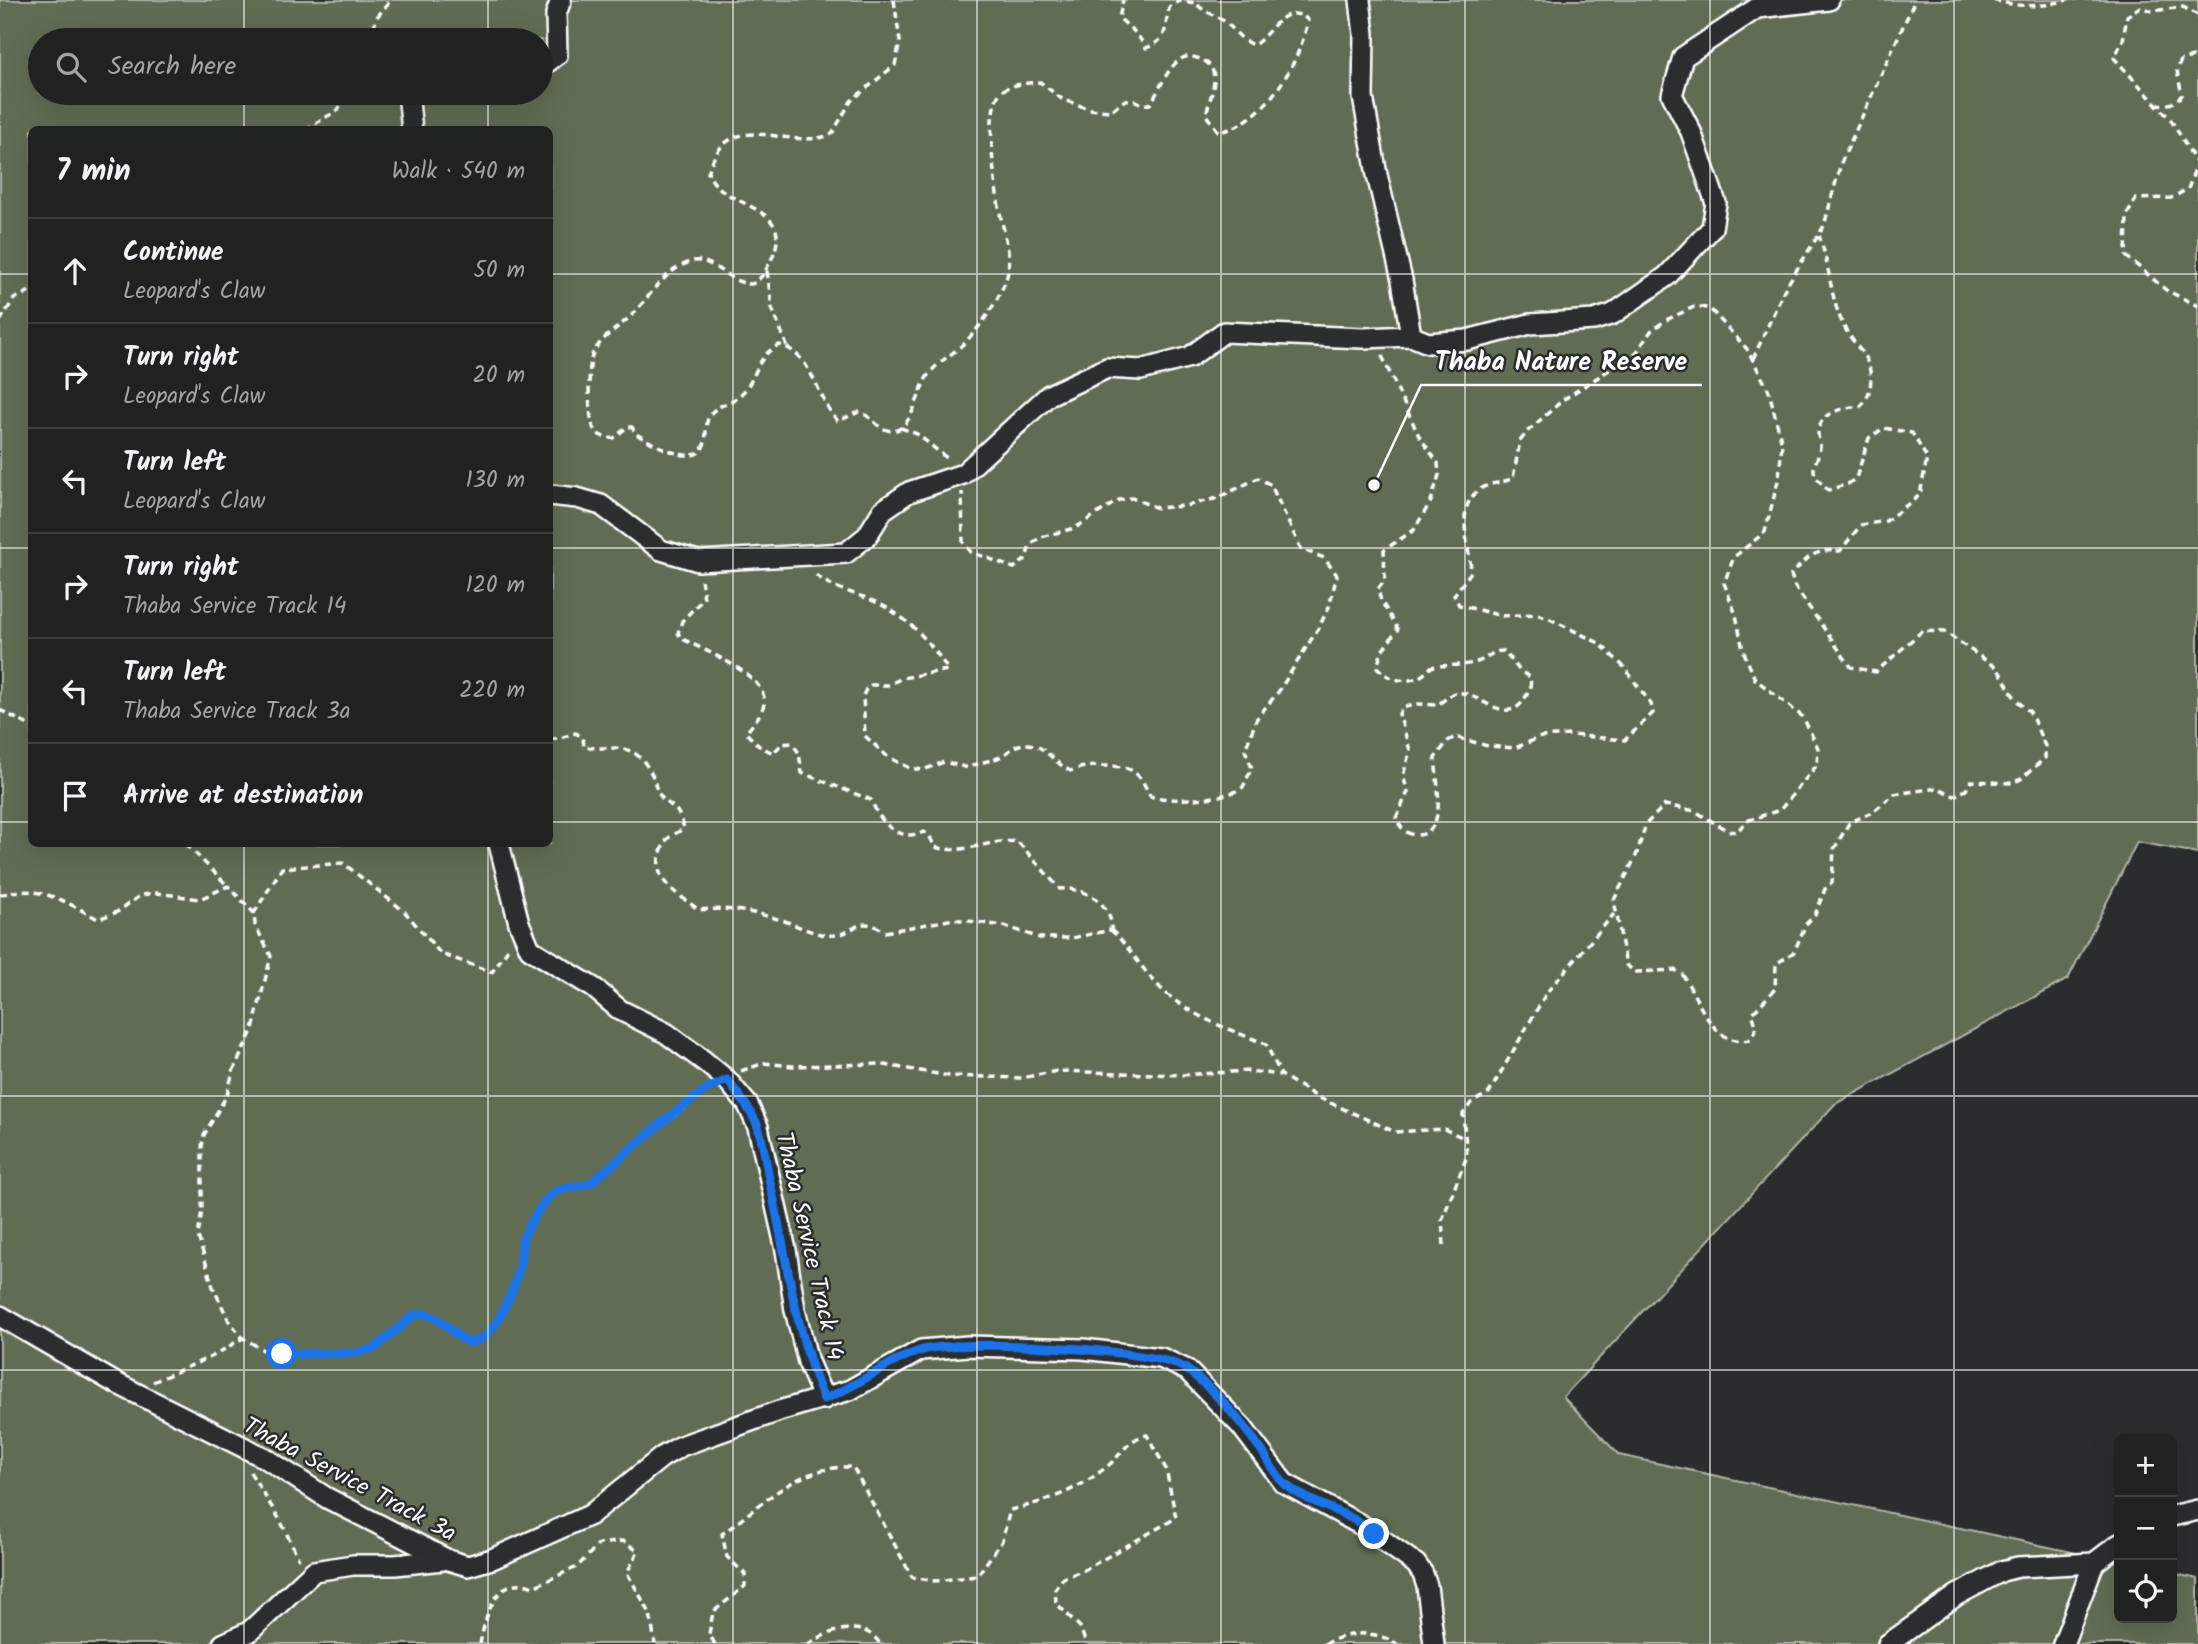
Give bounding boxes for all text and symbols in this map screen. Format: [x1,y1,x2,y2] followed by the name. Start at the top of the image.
[28,28,553,105] search box
[108,46,236,88] text: Search here
[52,48,90,86] icon: search
[56,148,131,196] text: 7 min
[392,154,525,190] text: Walk · 540 m
[123,232,224,274] text: Continue
[56,252,94,290] icon: ahead
[474,253,525,289] text: 50 m
[123,274,265,310] text: Leopard's Claw
[123,337,239,379] text: Turn right
[1421,338,1702,385] callout: Thaba Nature Reserve
[1435,342,1688,384] text: Thaba Nature Reserve
[56,357,94,395] icon: right
[473,358,525,394] text: 20 m
[123,379,265,415] text: Leopard's Claw
[123,442,226,484] text: Turn left
[56,462,94,500] icon: left
[466,463,525,499] text: 130 m
[123,484,265,520] text: Leopard's Claw
[123,547,239,589] text: Turn right
[56,567,94,605] icon: right
[465,568,525,604] text: 120 m
[123,589,347,625] text: Thaba Service Track 14
[123,652,226,694] text: Turn left
[56,672,94,710] icon: left
[459,673,525,709] text: 220 m
[123,694,351,730] text: Thaba Service Track 3a
[123,775,363,817] text: Arrive at destination
[56,777,94,815] icon: arrive
[763,1128,854,1364] street label: Thaba Service Track 14
[266,1338,297,1369] route start
[235,1407,463,1553] street label: Thaba Service Track 3a
[2114,1434,2177,1623] map controls
[2114,1434,2177,1497] button: +
[2114,1497,2177,1560] button: −
[1358,1518,1389,1549] route end
[2114,1560,2177,1623] button: locate

